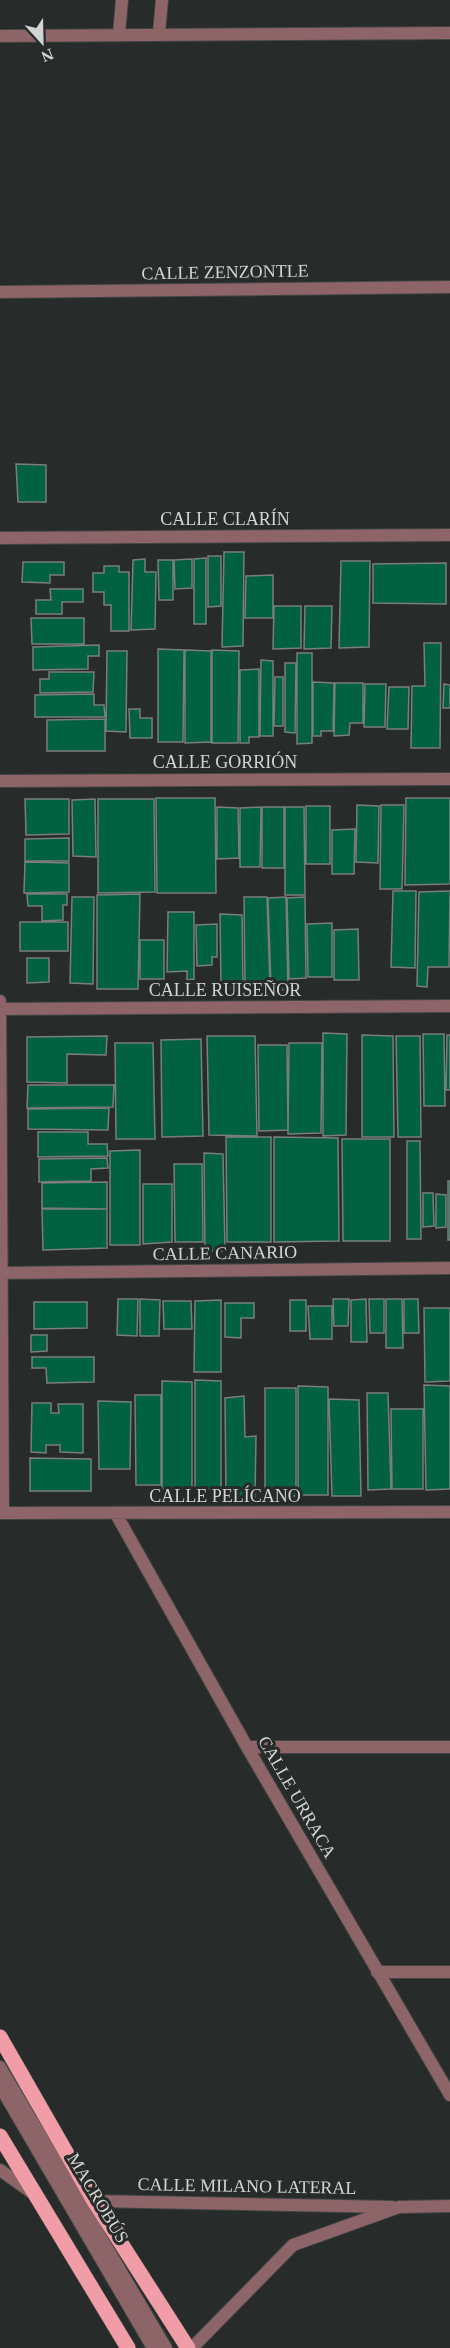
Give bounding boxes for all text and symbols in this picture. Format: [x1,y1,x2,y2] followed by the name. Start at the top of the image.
[12,12,72,72] north arrow
[38,45,56,66] text: N
[141,261,309,283] street label: CALLE ZENZONTLE
[160,508,290,529] street label: CALLE CLARÍN
[153,751,297,772] street label: CALLE GORRIÓN
[149,979,301,1000] street label: CALLE RUISEÑOR
[153,1242,297,1264] street label: CALLE CANARIO
[149,1485,301,1506] street label: CALLE PELÍCANO
[254,1732,340,1862] street label: CALLE URRACA
[63,2149,133,2246] street label: MACROBÚS
[137,2174,357,2198] street label: CALLE MILANO LATERAL

